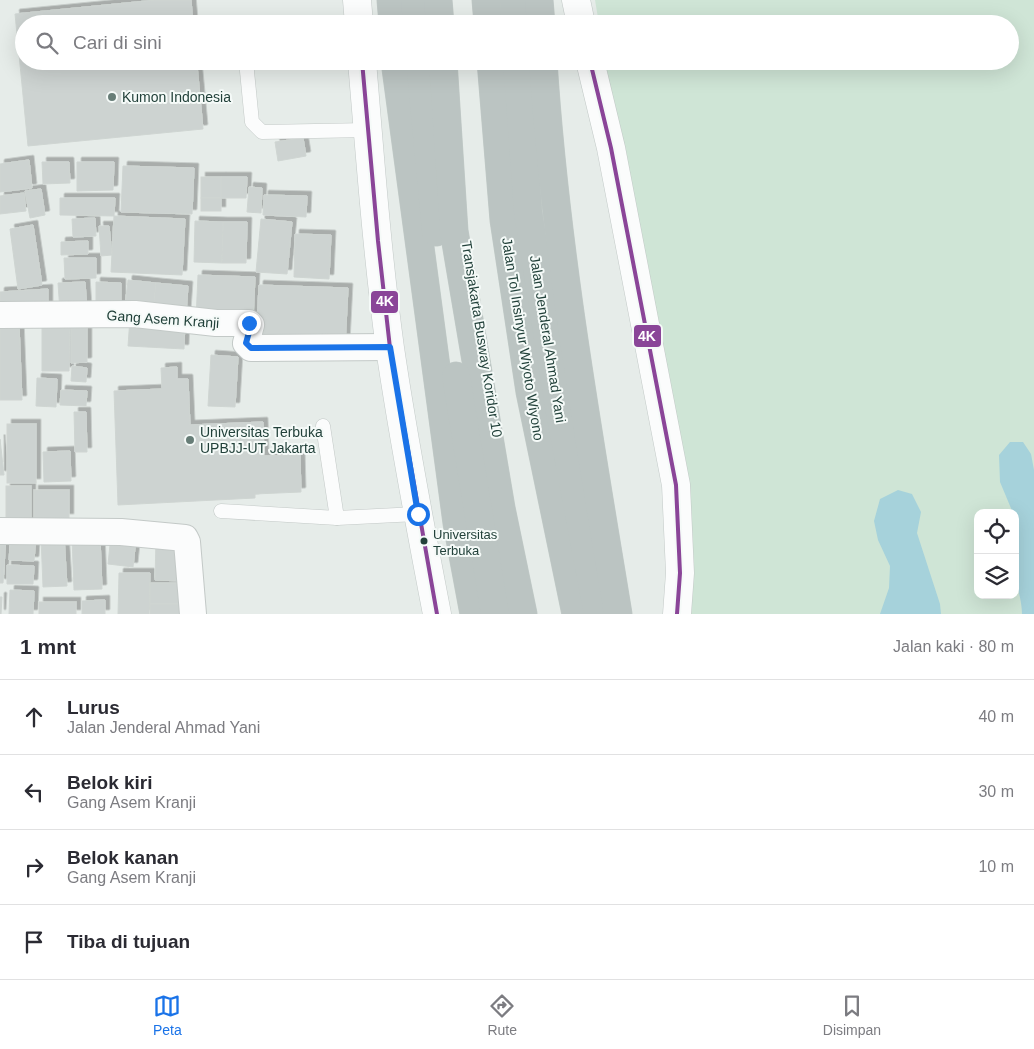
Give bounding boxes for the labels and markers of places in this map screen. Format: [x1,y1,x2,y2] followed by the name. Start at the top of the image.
[122,89,231,105] place label: Kumon Indonesia
[106,91,118,103] marker: Kumon Indonesia
[200,424,323,456] place label: Universitas Terbuka UPBJJ-UT Jakarta
[184,434,196,446] marker: Universitas Terbuka UPBJJ-UT Jakarta
[433,527,498,558] place label: Universitas Terbuka
[419,536,429,546] marker: Universitas Terbuka

